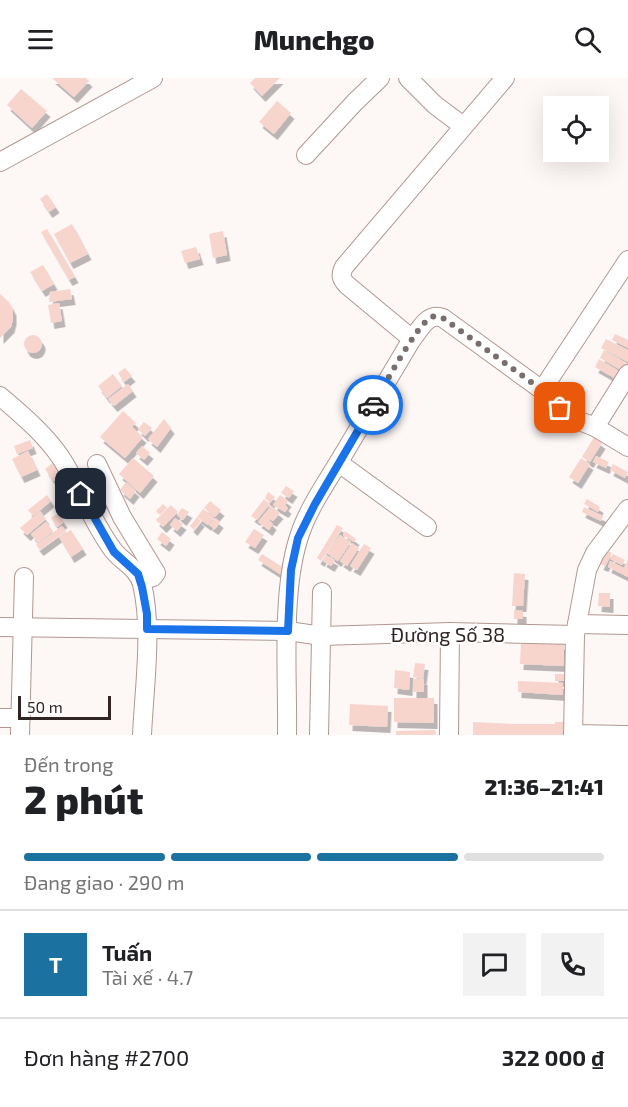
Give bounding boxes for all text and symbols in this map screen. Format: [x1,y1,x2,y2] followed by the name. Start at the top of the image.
[24,23,57,56] icon: menu
[254,23,374,55] text: Munchgo
[571,23,604,56] icon: search
[543,96,609,162] map controls
[543,96,609,162] button: locate
[343,375,403,435] courier
[534,382,585,433] pin
[357,389,390,422] icon: car
[543,391,576,424] icon: bag
[55,468,106,519] pin
[64,477,97,510] icon: home
[391,622,505,646] street label: Đường Số 38
[18,693,111,720] scale bar
[27,697,63,716] text: 50 m
[24,752,113,776] text: Đến trong
[484,773,604,799] text: 21:36–21:41
[24,775,143,822] text: 2 phút
[24,870,184,894] text: Đang giao · 290 m
[463,933,526,996] button: chat
[541,933,604,996] button: phone
[102,939,152,965] text: Tuấn
[49,951,62,977] text: T
[102,965,193,989] text: Tài xế · 4.7
[24,1044,189,1070] text: Đơn hàng #2700
[502,1044,604,1070] text: 322 000 ₫

